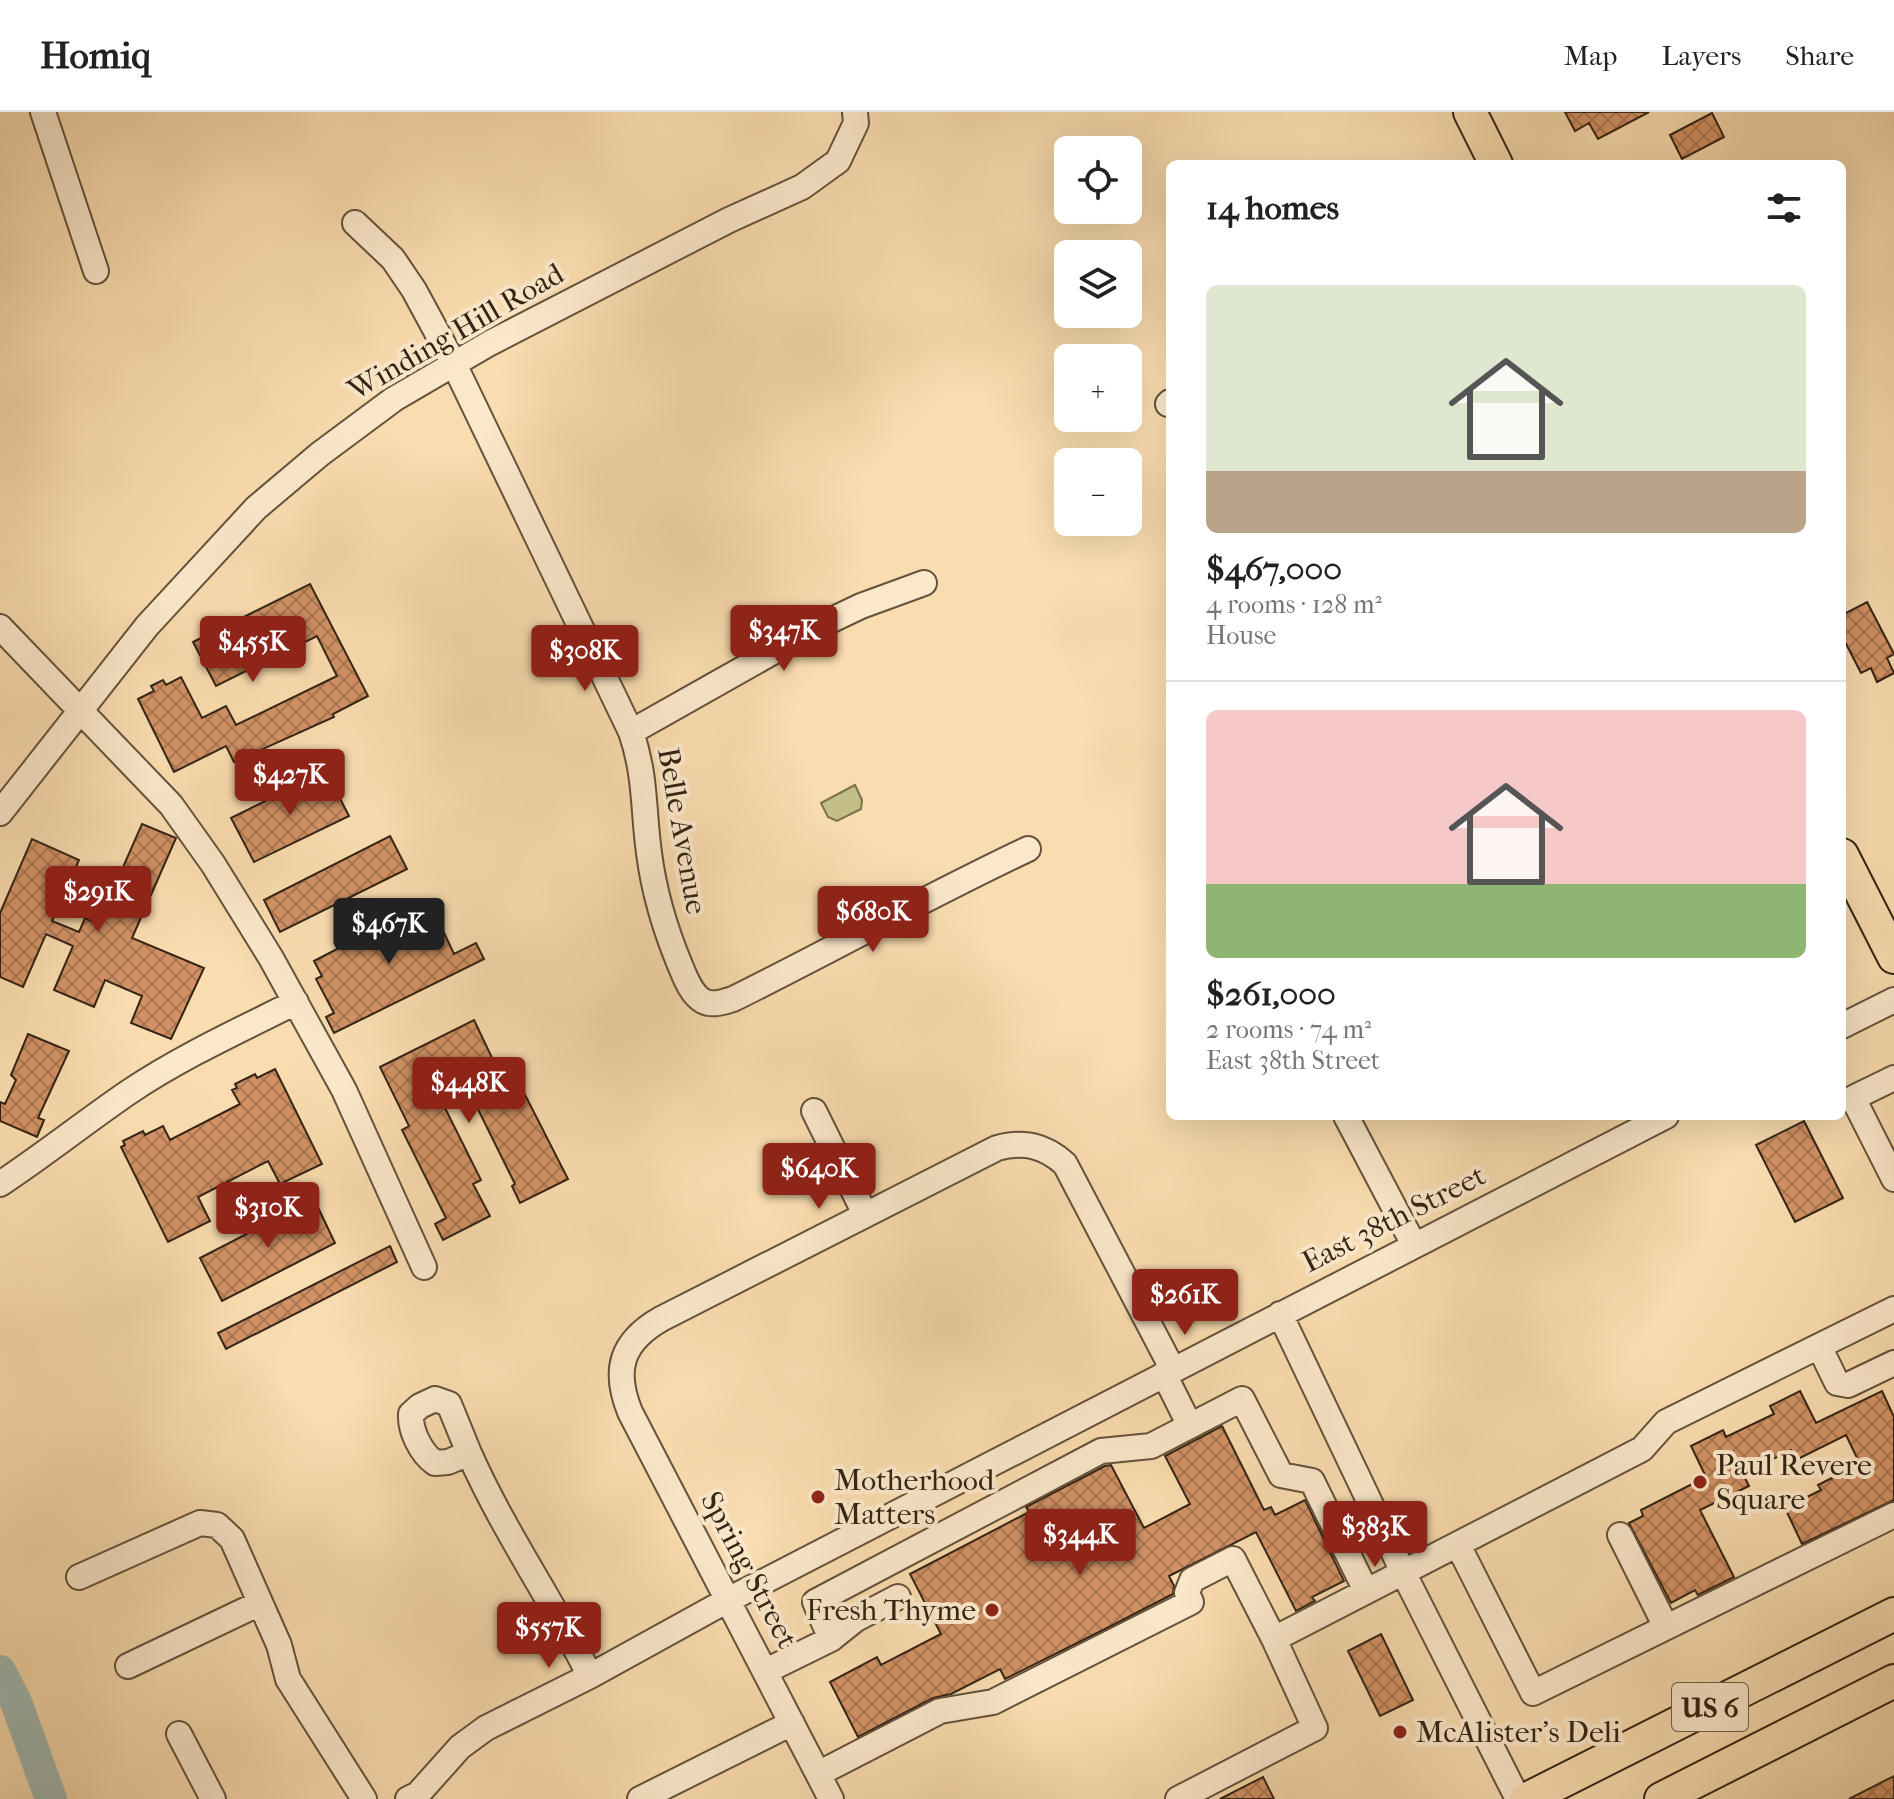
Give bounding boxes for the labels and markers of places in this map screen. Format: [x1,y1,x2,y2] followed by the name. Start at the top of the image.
[728,605,840,673] pin: $347K
[197,616,309,684] pin: $455K
[529,625,641,693] pin: $308K
[234,749,346,817] pin: $427K
[42,866,154,934] pin: $291K
[817,886,929,954] pin: $680K
[333,898,445,966] pin: $467K
[413,1057,525,1125] pin: $448K
[763,1143,875,1211] pin: $640K
[212,1182,324,1250] pin: $310K
[1129,1269,1241,1337] pin: $261K
[1716,1448,1872,1517] place label: Paul Revere Square
[834,1463,995,1532] place label: Motherhood Matters
[1691,1473,1709,1491] marker: Paul Revere Square
[809,1488,827,1506] marker: Motherhood Matters
[1319,1501,1431,1569] pin: $383K
[1024,1509,1136,1577] pin: $344K
[806,1593,976,1628] place label: Fresh Thyme
[983,1601,1001,1619] marker: Fresh Thyme
[493,1602,605,1670] pin: $557K
[1416,1715,1621,1750] place label: McAlister's Deli
[1391,1723,1409,1741] marker: McAlister's Deli

